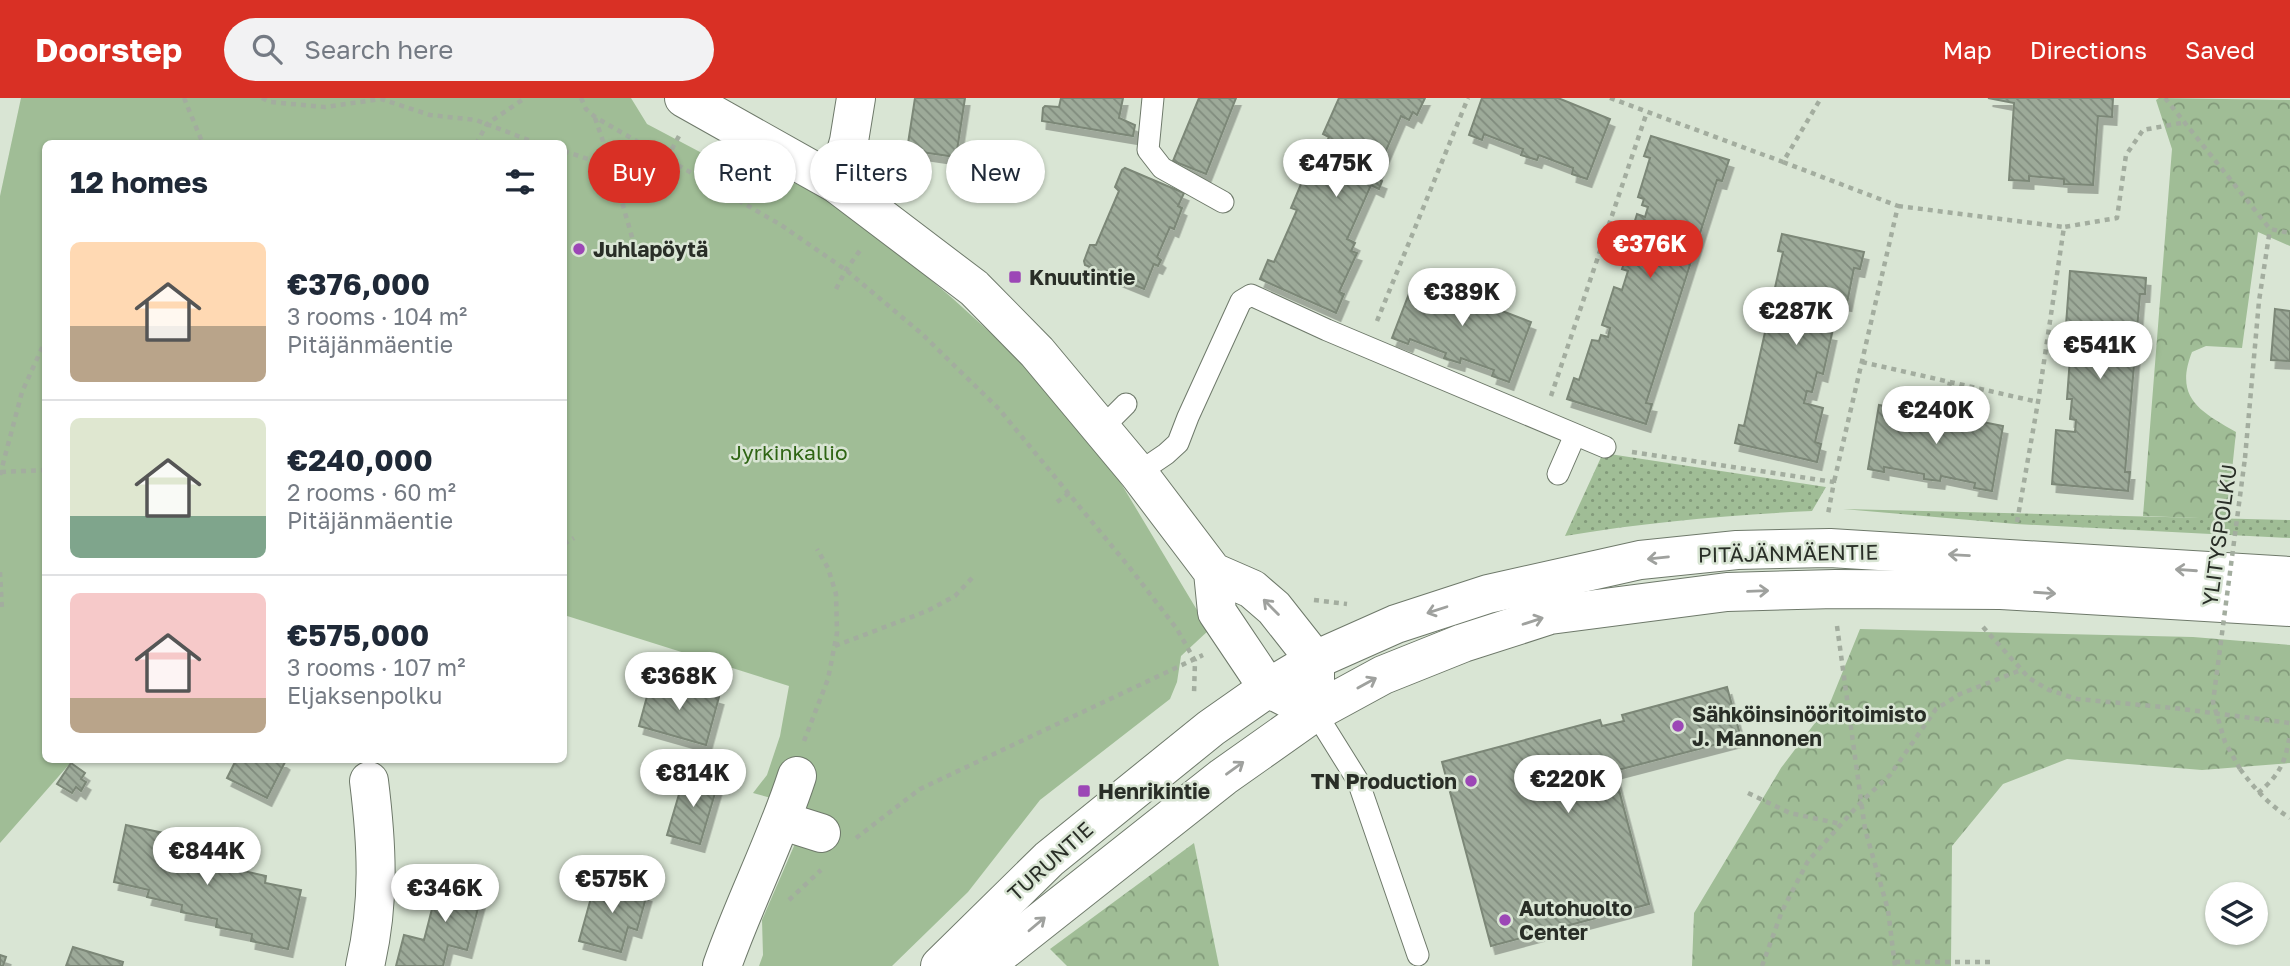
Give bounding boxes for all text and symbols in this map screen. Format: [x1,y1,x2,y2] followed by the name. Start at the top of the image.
[224,18,714,81] search box
[35,30,182,69] text: Doorstep
[248,30,286,68] icon: search
[304,34,453,65] text: Search here
[1943,35,1992,64] text: Map
[2030,35,2147,64] text: Directions
[2185,35,2255,64] text: Saved
[588,140,680,203] chip: Buy
[694,140,796,203] chip: Rent
[810,140,932,203] chip: Filters
[946,140,1045,203] chip: New
[1287,140,1385,199] pin: €475K
[1299,148,1373,176] text: €475K
[501,163,539,201] icon: filters
[70,164,208,200] text: 12 homes
[1601,220,1699,280] pin: €376K
[1613,229,1687,257] text: €376K
[593,236,708,262] place label: Juhlapöytä
[571,241,587,257] marker: Juhlapöytä
[1029,264,1135,290] place label: Knuutintie
[287,266,430,302] text: €376,000
[1413,268,1511,328] pin: €389K
[1007,269,1023,285] marker: Knuutintie
[126,270,210,354] icon: home
[1424,277,1500,305] text: €389K
[1747,288,1845,347] pin: €287K
[1759,296,1833,324] text: €287K
[287,302,467,330] text: 3 rooms · 104 m²
[2051,322,2149,381] pin: €541K
[287,330,453,358] text: Pitäjänmäentie
[2063,330,2137,358] text: €541K
[1887,386,1985,446] pin: €240K
[1898,395,1974,423] text: €240K
[730,439,848,465] park label: Jyrkinkallio
[287,442,433,478] text: €240,000
[126,446,210,530] icon: home
[2196,462,2242,608] street label: YLITYSPOLKU
[287,478,456,506] text: 2 rooms · 60 m²
[287,506,453,534] text: Pitäjänmäentie
[1698,538,1878,568] street label: PITÄJÄNMÄENTIE
[1948,548,1971,561] one-way arrow
[1648,551,1670,564] one-way arrow
[2175,563,2198,576] one-way arrow
[1746,584,1769,598] one-way arrow
[2033,587,2055,600] one-way arrow
[1263,598,1280,615] one-way arrow
[1427,605,1449,617] one-way arrow
[1522,613,1544,626] one-way arrow
[287,617,429,653] text: €575,000
[126,621,210,705] icon: home
[630,652,728,712] pin: €368K
[287,653,465,681] text: 3 rooms · 107 m²
[641,661,717,689] text: €368K
[1357,676,1377,690] one-way arrow
[287,681,442,709] text: Eljaksenpolku
[1692,701,1927,751] place label: Sähköinsinööritoimisto J. Mannonen
[1670,718,1686,734] marker: Sähköinsinööritoimisto J. Mannonen
[644,750,742,809] pin: €814K
[1519,756,1617,815] pin: €220K
[656,758,730,786] text: €814K
[1225,761,1244,775] one-way arrow
[1530,764,1606,792] text: €220K
[1311,768,1457,794] place label: TN Production
[1463,773,1479,789] marker: TN Production
[1098,778,1210,804] place label: Henrikintie
[1076,783,1092,799] marker: Henrikintie
[1002,816,1098,906] street label: TURUNTIE
[158,828,256,887] pin: €844K
[169,836,245,864] text: €844K
[563,856,661,915] pin: €575K
[396,864,494,924] pin: €346K
[575,864,649,892] text: €575K
[407,873,483,901] text: €346K
[2205,882,2268,945] map controls
[2205,882,2268,945] button: layers
[1519,895,1633,945] place label: Autohuolto Center
[1497,912,1513,928] marker: Autohuolto Center
[1028,916,1046,932] one-way arrow

